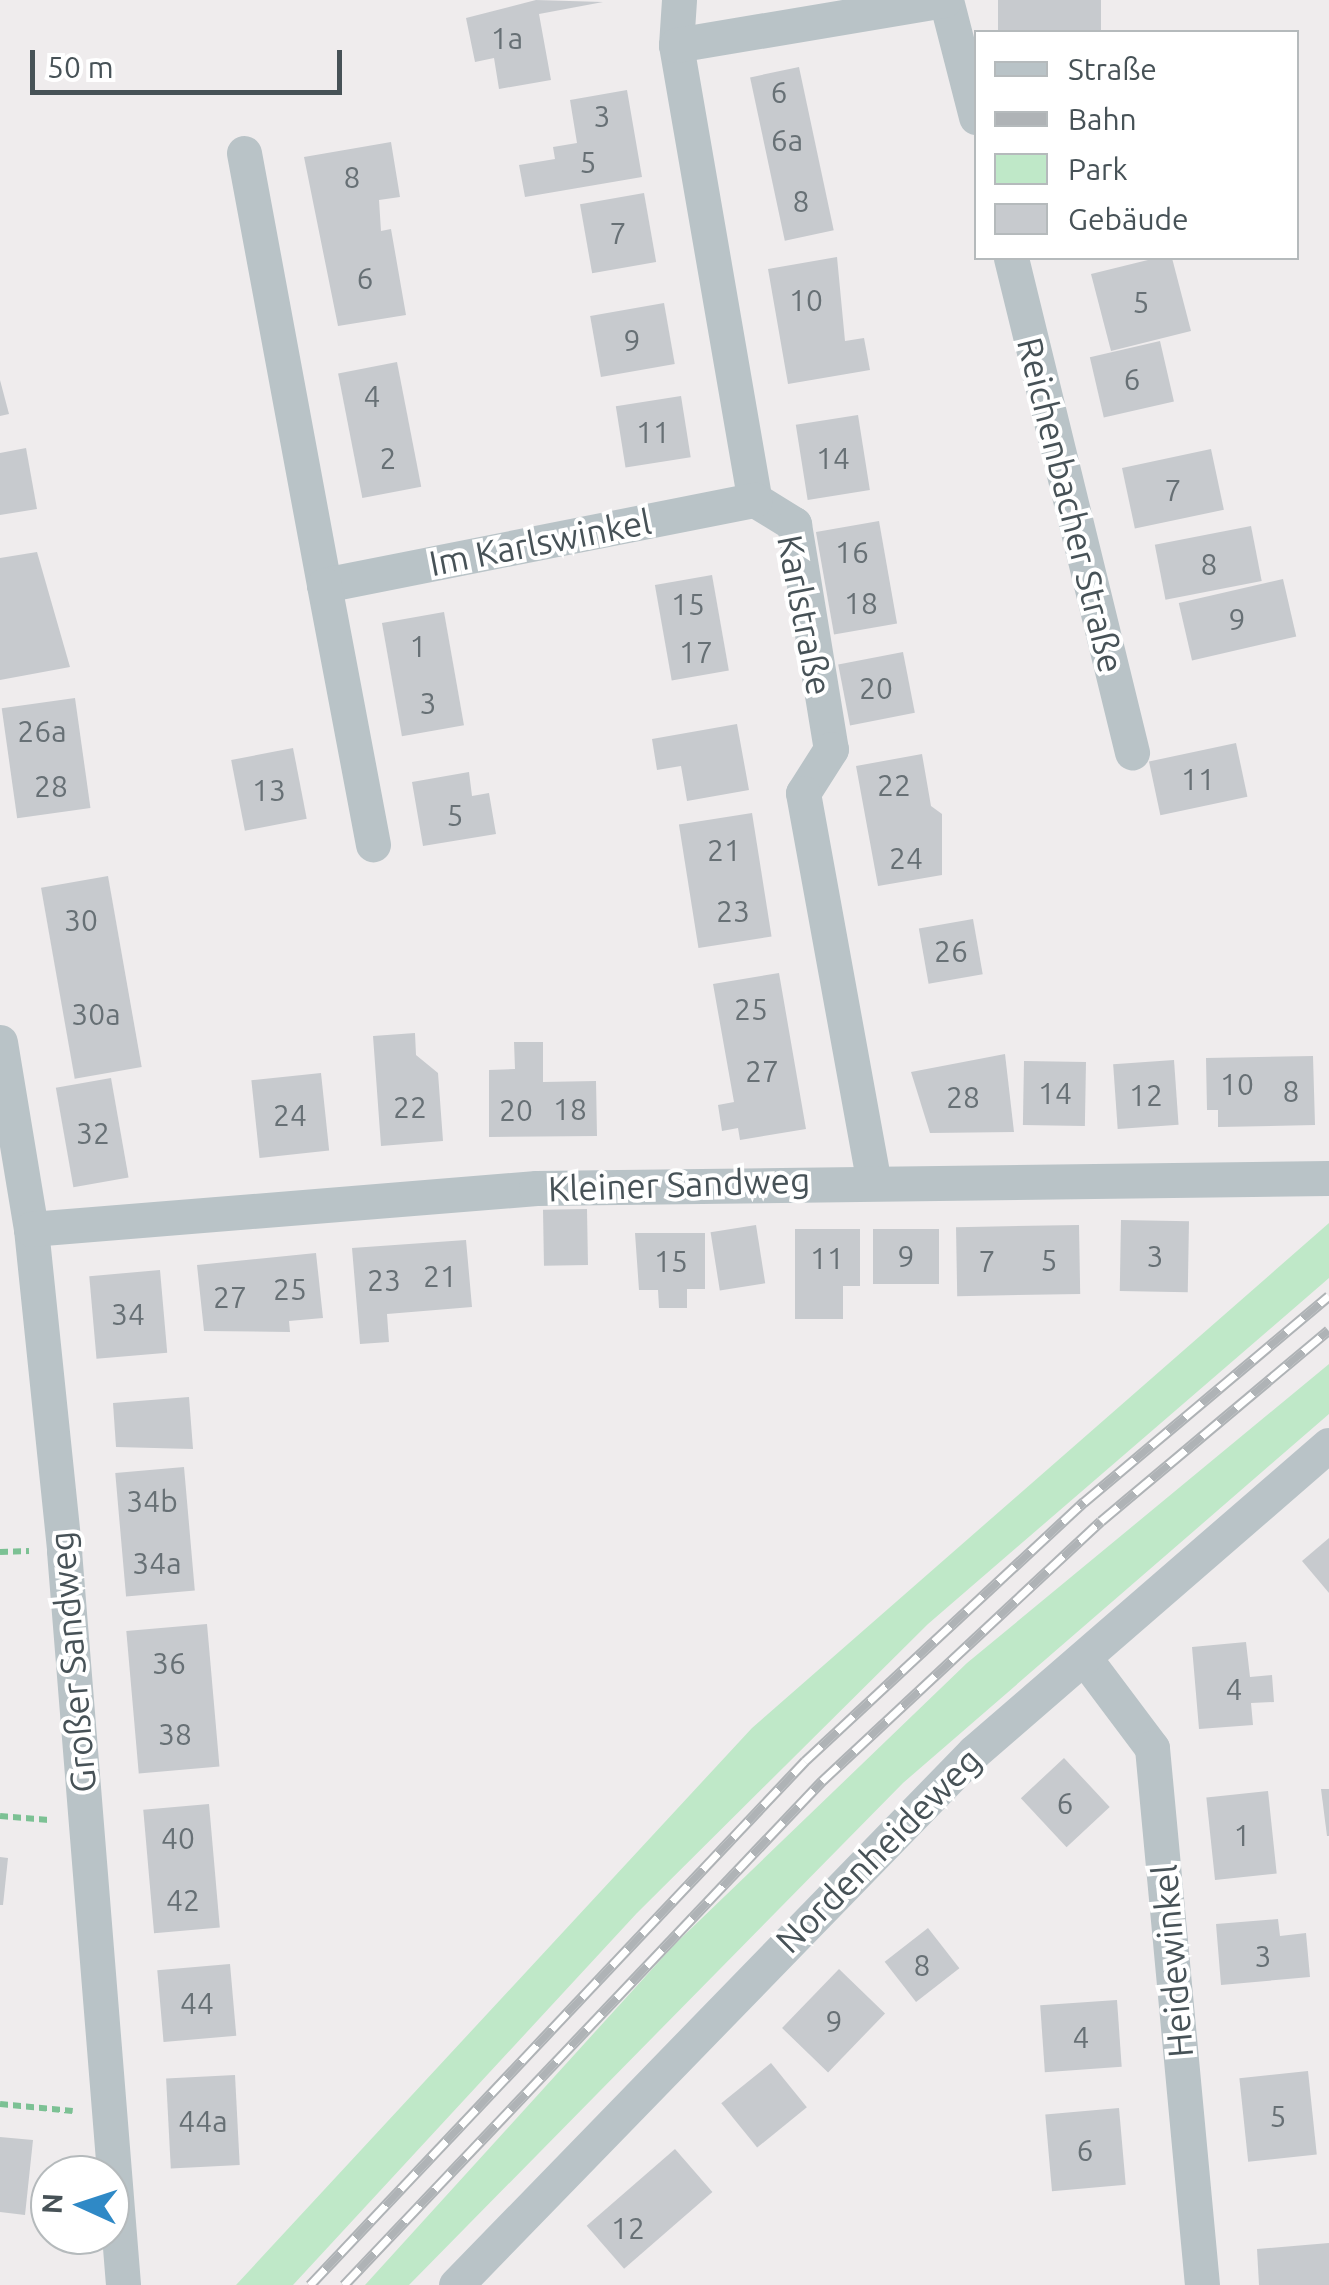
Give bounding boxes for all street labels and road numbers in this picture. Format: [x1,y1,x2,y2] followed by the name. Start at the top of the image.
[1009,333,1133,677] street label: Reichenbacher Straße
[425,500,655,584] street label: Im Karlswinkel
[769,531,841,699] street label: Karlstraße
[547,1158,811,1210] street label: Kleiner Sandweg
[40,1530,104,1794] street label: Großer Sandweg
[767,1739,989,1961] street label: Nordenheideweg
[1143,1863,1201,2059] street label: Heidewinkel

